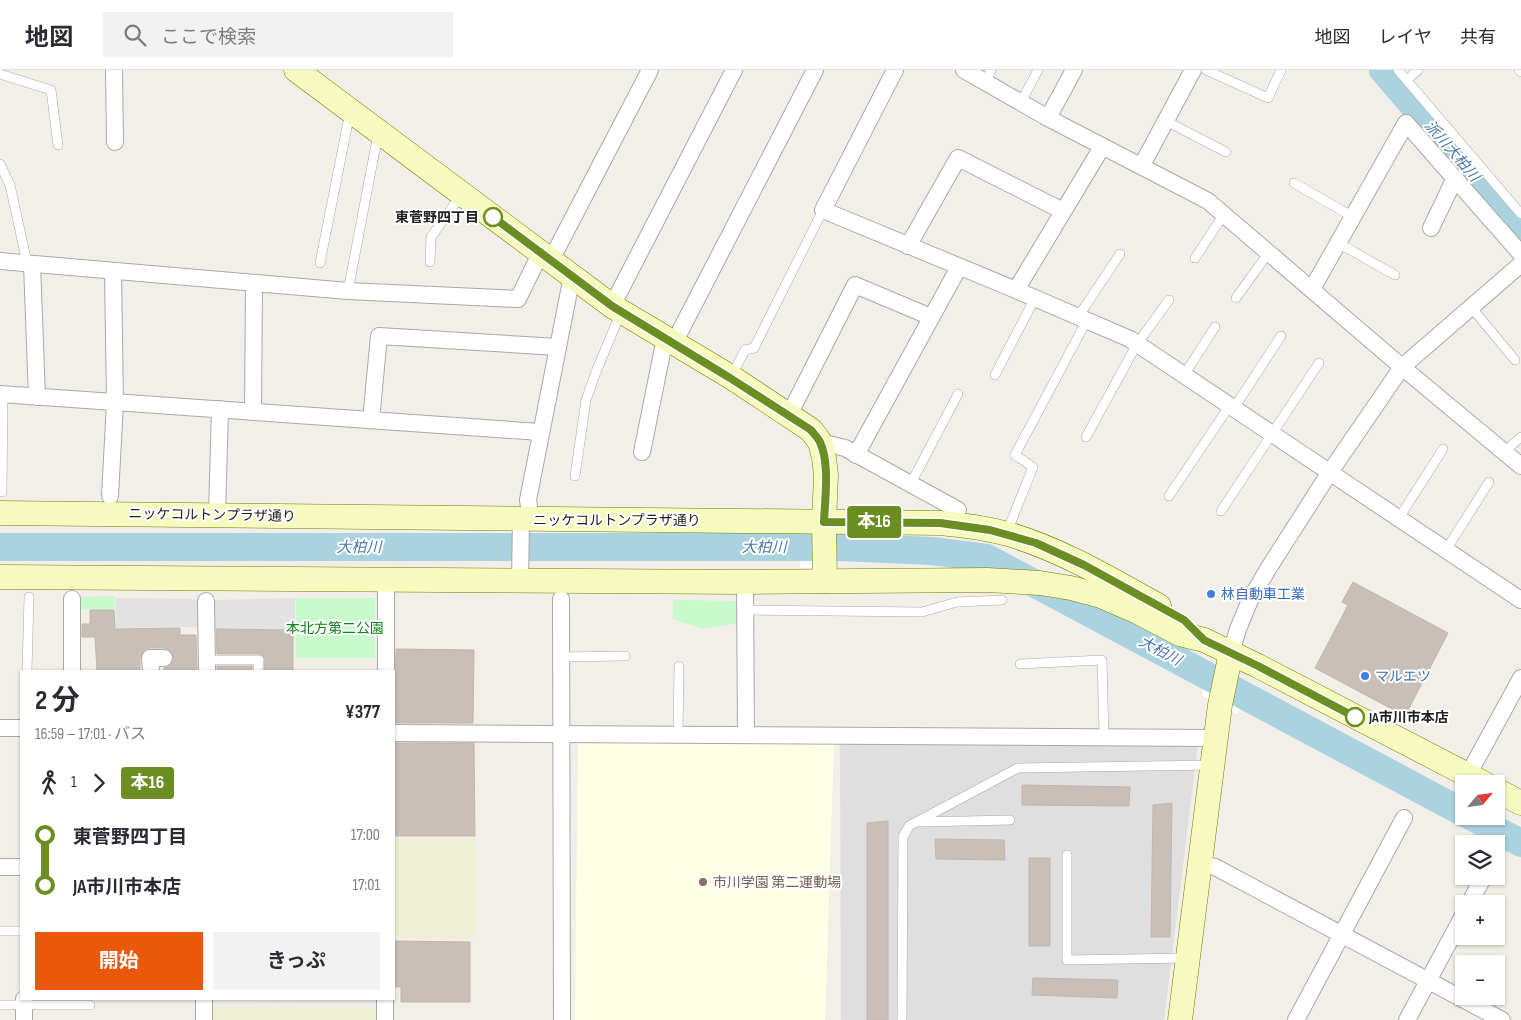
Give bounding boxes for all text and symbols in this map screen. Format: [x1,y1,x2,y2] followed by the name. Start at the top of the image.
[103,12,453,57] search box
[121,21,149,49] icon: search
[25,23,73,52] text: 地図
[161,26,256,49] text: ここで検索
[1315,27,1351,48] text: 地図
[1379,27,1432,48] text: レイヤ
[1460,27,1496,48] text: 共有
[1420,116,1485,187] water label: 派川大柏川
[483,207,503,227] marker: 東菅野四丁目
[395,209,479,226] place label: 東菅野四丁目
[128,505,296,525] street label: ニッケコルトンプラザ通り
[845,506,903,538] line badge: 本16
[857,511,891,532] text: 本16
[533,512,701,529] street label: ニッケコルトンプラザ通り
[336,538,383,557] water label: 大柏川
[741,538,788,557] water label: 大柏川
[1221,586,1305,603] place label: 林自動車工業
[1205,588,1217,600] marker: 林自動車工業
[286,620,384,637] park label: 本北方第二公園
[1136,632,1186,671] water label: 大柏川
[1375,668,1431,685] place label: マルエツ
[1359,670,1371,682] marker: マルエツ
[35,684,80,717] text: 2 分
[345,701,380,724] text: ¥377
[1345,707,1365,727] marker: JA市川市本店
[1368,709,1449,726] place label: JA市川市本店
[35,725,146,744] text: 16:59 – 17:01 · バス
[35,769,63,797] icon: walk
[85,769,113,797] icon: forward
[131,772,164,793] text: 本16
[71,773,77,792] text: 1
[1455,775,1505,825] north arrow
[1455,775,1505,1005] map controls
[73,826,187,849] text: 東菅野四丁目
[351,826,380,845] text: 17:00
[1455,835,1505,885] button: layers
[713,874,841,891] place label: 市川学園 第二運動場
[73,876,181,899] text: JA市川市本店
[352,876,380,895] text: 17:01
[697,876,709,888] marker: 市川学園 第二運動場
[1455,895,1505,945] button: +
[35,932,203,990] button: 開始
[213,932,380,990] button: きっぷ
[1455,955,1505,1005] button: −

